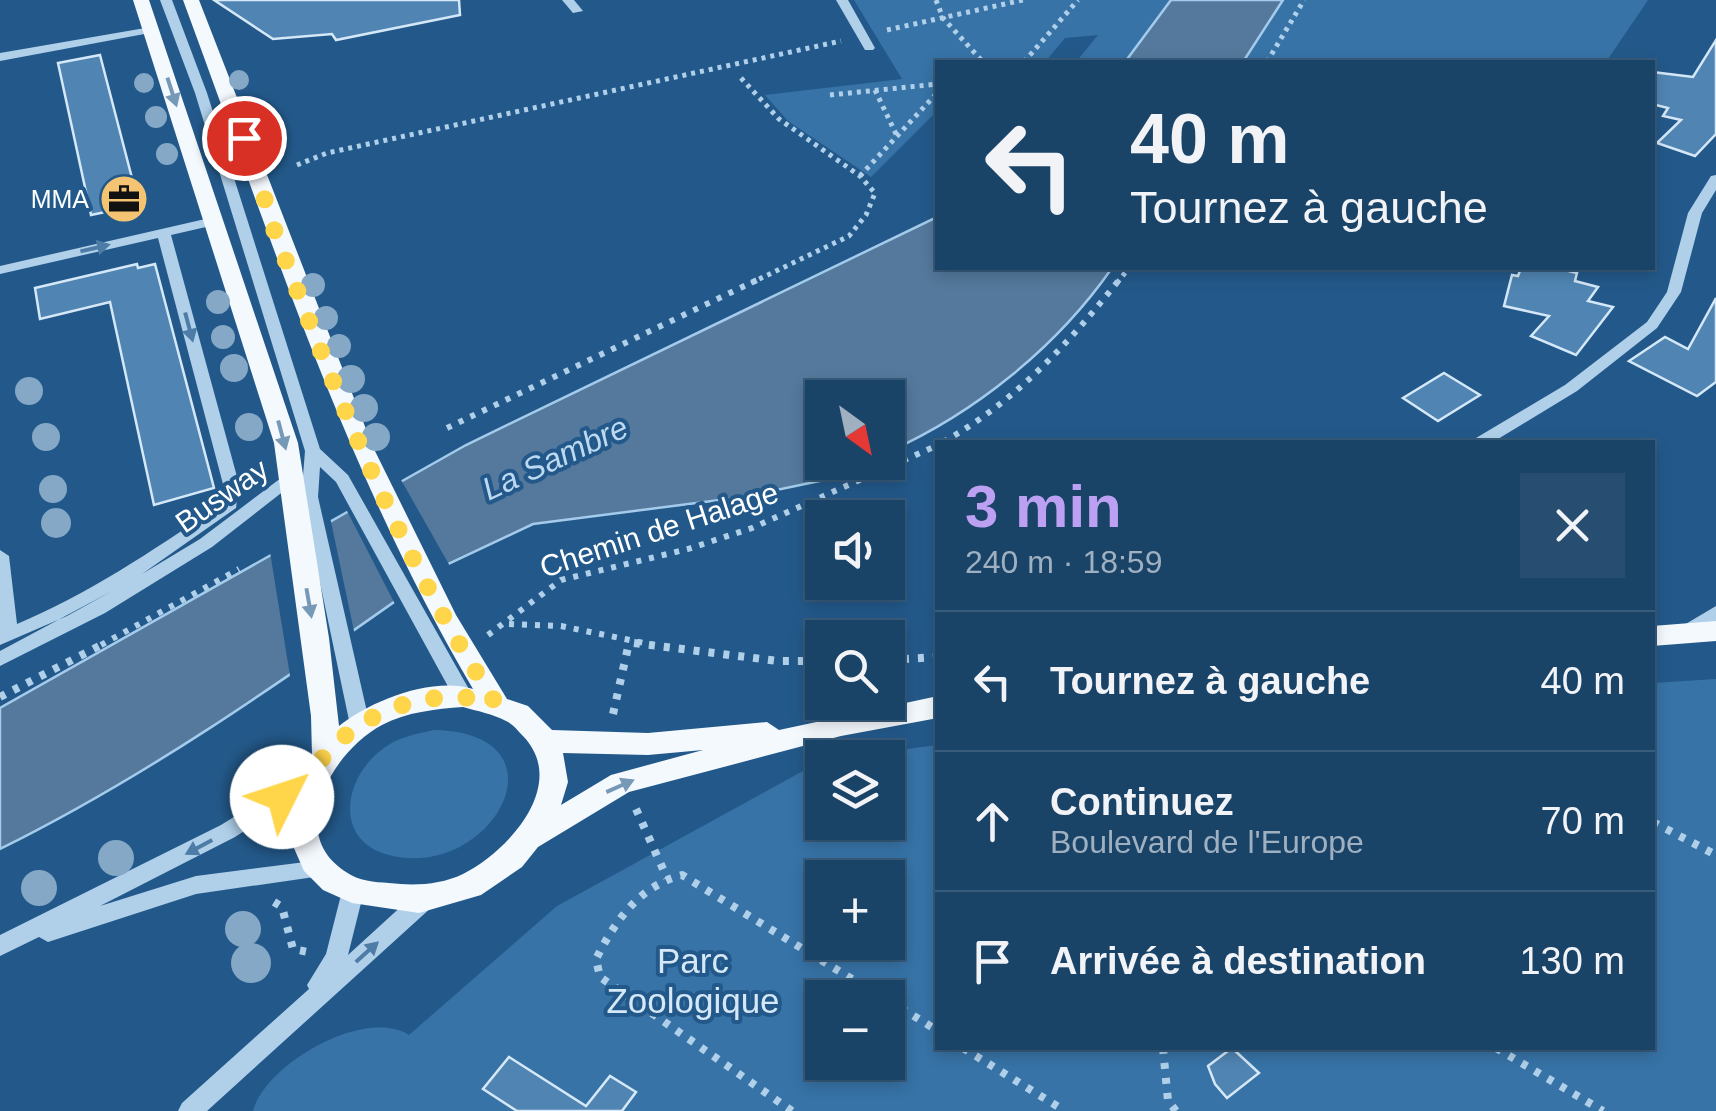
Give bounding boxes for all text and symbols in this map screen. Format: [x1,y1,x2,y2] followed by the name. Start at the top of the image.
[165,78,180,108] one-way arrow
[202,96,287,181] pin
[965,100,1095,230] icon: left
[1130,100,1290,178] text: 40 m
[217,111,272,166] icon: arrive
[98,173,150,225] office icon: MMA
[1130,182,1488,233] text: Tournez à gauche
[31,185,89,213] place label: MMA
[80,240,111,255] one-way arrow
[181,311,197,342] one-way arrow
[805,380,905,480] north arrow
[805,380,905,1080] map controls
[476,409,634,507] water label: La Sambre
[275,420,291,451] one-way arrow
[169,452,274,539] street label: Busway
[965,473,1122,540] text: 3 min
[1520,473,1625,578] button: close
[536,475,782,584] street label: Chemin de Halage
[805,500,905,600] button: sound
[965,544,1162,580] text: 240 m · 18:59
[302,588,317,620] one-way arrow
[805,620,905,720] button: search
[965,654,1020,709] icon: left
[1050,660,1370,702] text: Tournez à gauche
[1541,660,1625,702] text: 40 m
[805,740,905,840] button: layers
[230,745,334,849] position arrow
[605,778,635,794] one-way arrow
[1050,781,1234,823] text: Continuez
[965,794,1020,849] icon: ahead
[1541,800,1625,842] text: 70 m
[1050,824,1364,860] text: Boulevard de l'Europe
[185,838,214,855] one-way arrow
[805,860,905,960] button: +
[965,934,1020,989] icon: arrive
[1050,940,1426,982] text: Arrivée à destination
[1519,940,1625,982] text: 130 m
[354,941,379,963] one-way arrow
[606,941,780,1020] park label: Parc Zoologique
[805,980,905,1080] button: −

